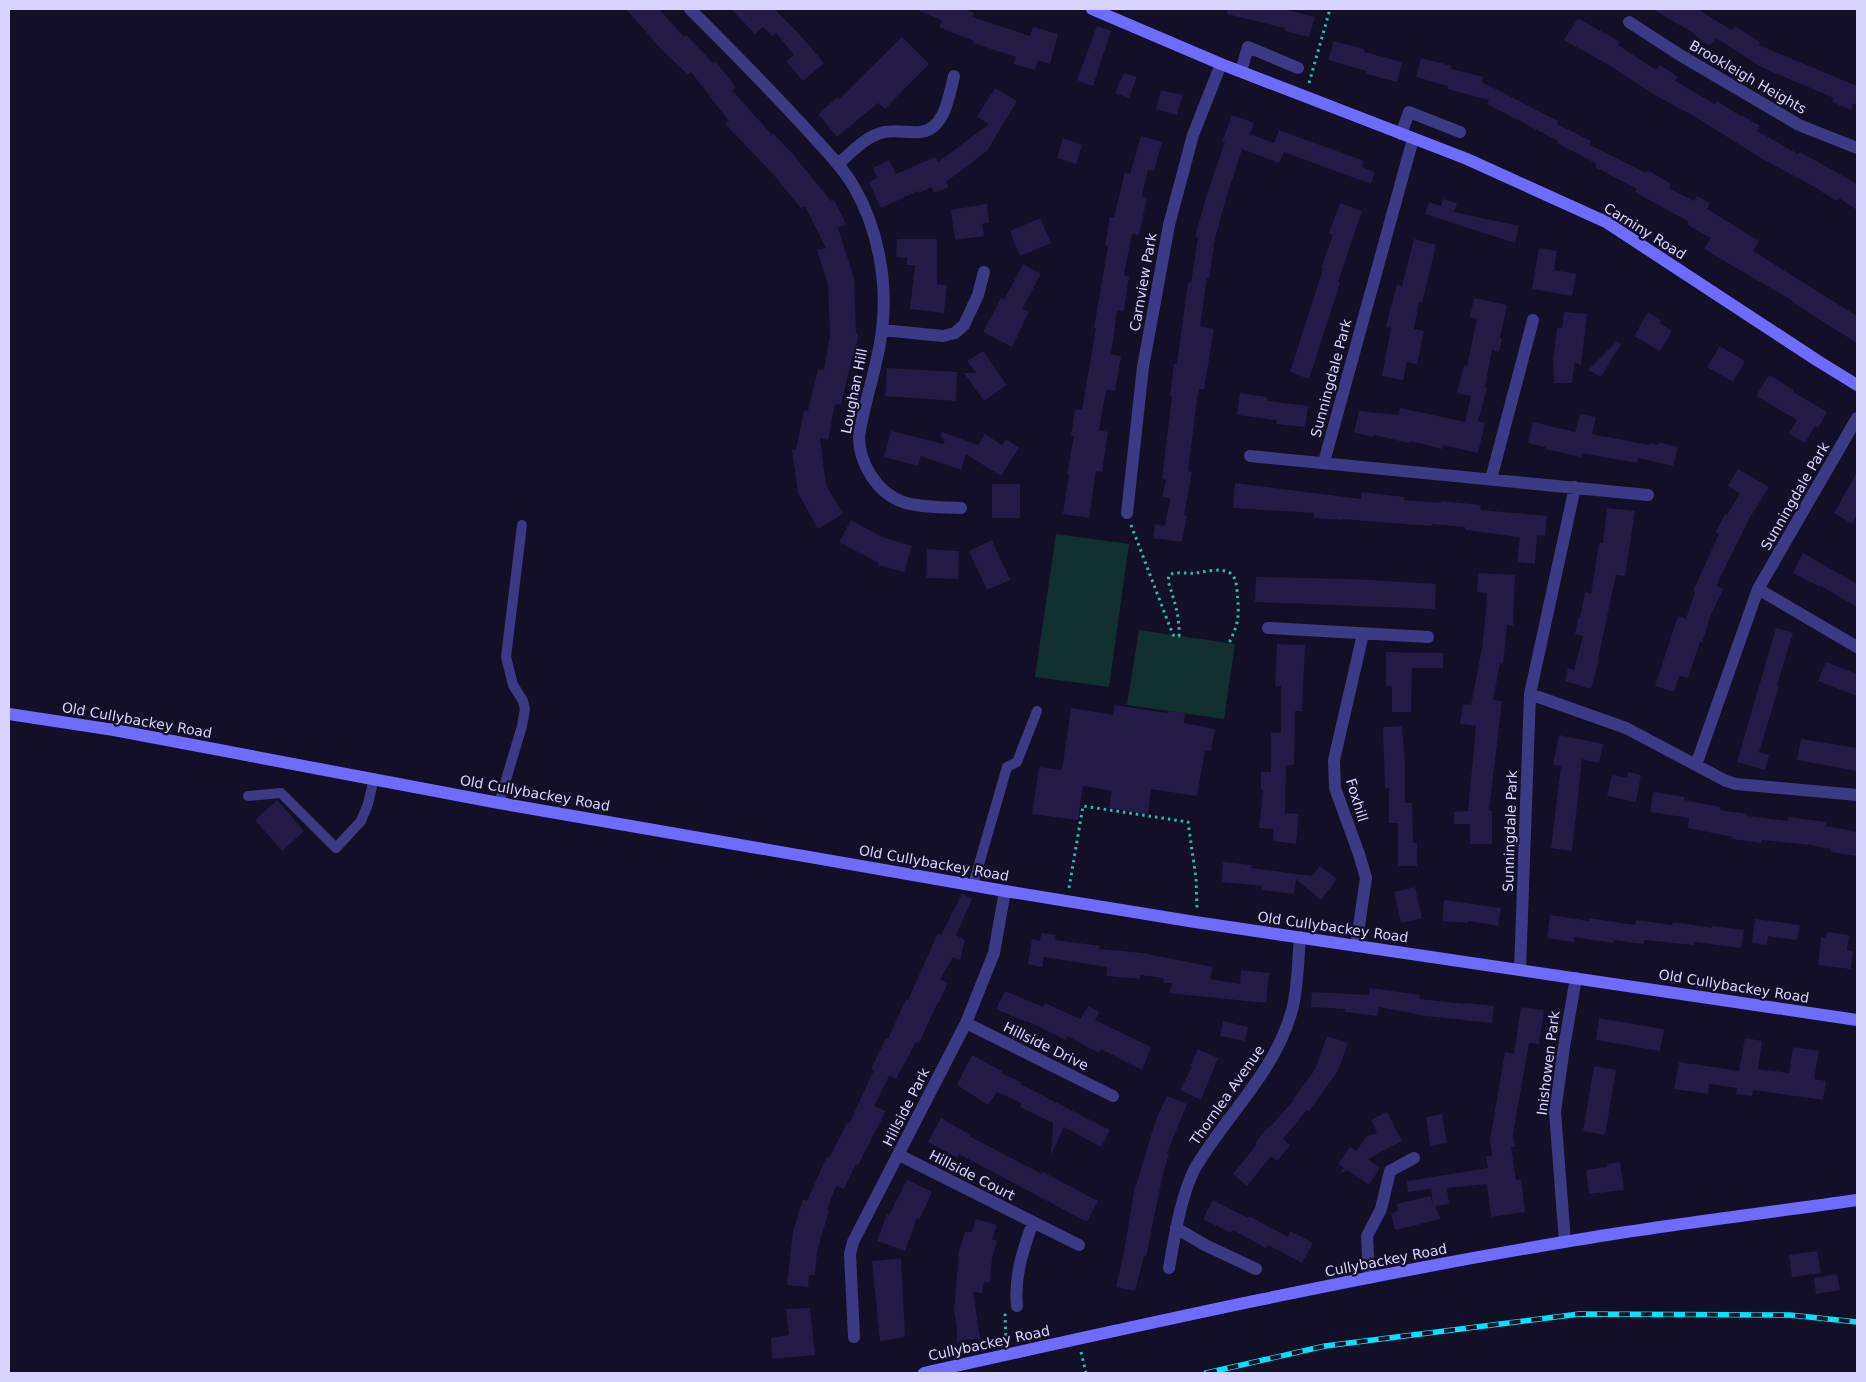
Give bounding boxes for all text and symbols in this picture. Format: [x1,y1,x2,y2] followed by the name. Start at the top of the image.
[1687,37,1809,117] street label: Brookleigh Heights
[1601,199,1689,263] street label: Carniny Road
[1126,231,1160,332] street label: Carnview Park
[1308,316,1355,439] street label: Sunningdale Park
[838,347,870,435] street label: Loughan Hill
[1758,438,1833,553] street label: Sunningdale Park
[61,699,213,741] street label: Old Cullybackey Road
[1500,769,1520,892] street label: Sunningdale Park
[459,772,611,814] street label: Old Cullybackey Road
[1343,776,1371,824] street label: Foxhill
[858,842,1010,884] street label: Old Cullybackey Road
[1257,908,1409,946] street label: Old Cullybackey Road
[1658,966,1810,1006] street label: Old Cullybackey Road
[1534,1009,1562,1116] street label: Inishowen Park
[1001,1019,1091,1073] street label: Hillside Drive
[1186,1042,1267,1149] street label: Thornlea Avenue
[879,1064,933,1149] street label: Hillside Park
[927,1147,1018,1204] street label: Hillside Court
[1324,1240,1448,1280] street label: Cullybackey Road
[927,1322,1051,1364] street label: Cullybackey Road

